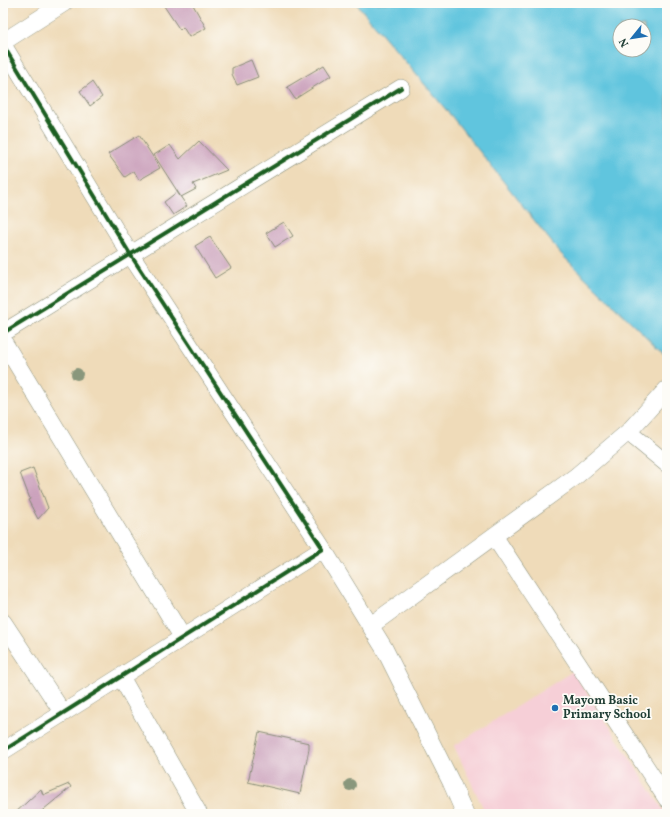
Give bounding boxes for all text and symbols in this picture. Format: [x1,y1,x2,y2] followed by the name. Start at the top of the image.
[612,18,652,58] north arrow
[616,35,633,49] text: N
[563,693,651,723] place label: Mayom Basic Primary School
[550,703,560,713] marker: Mayom Basic Primary School

